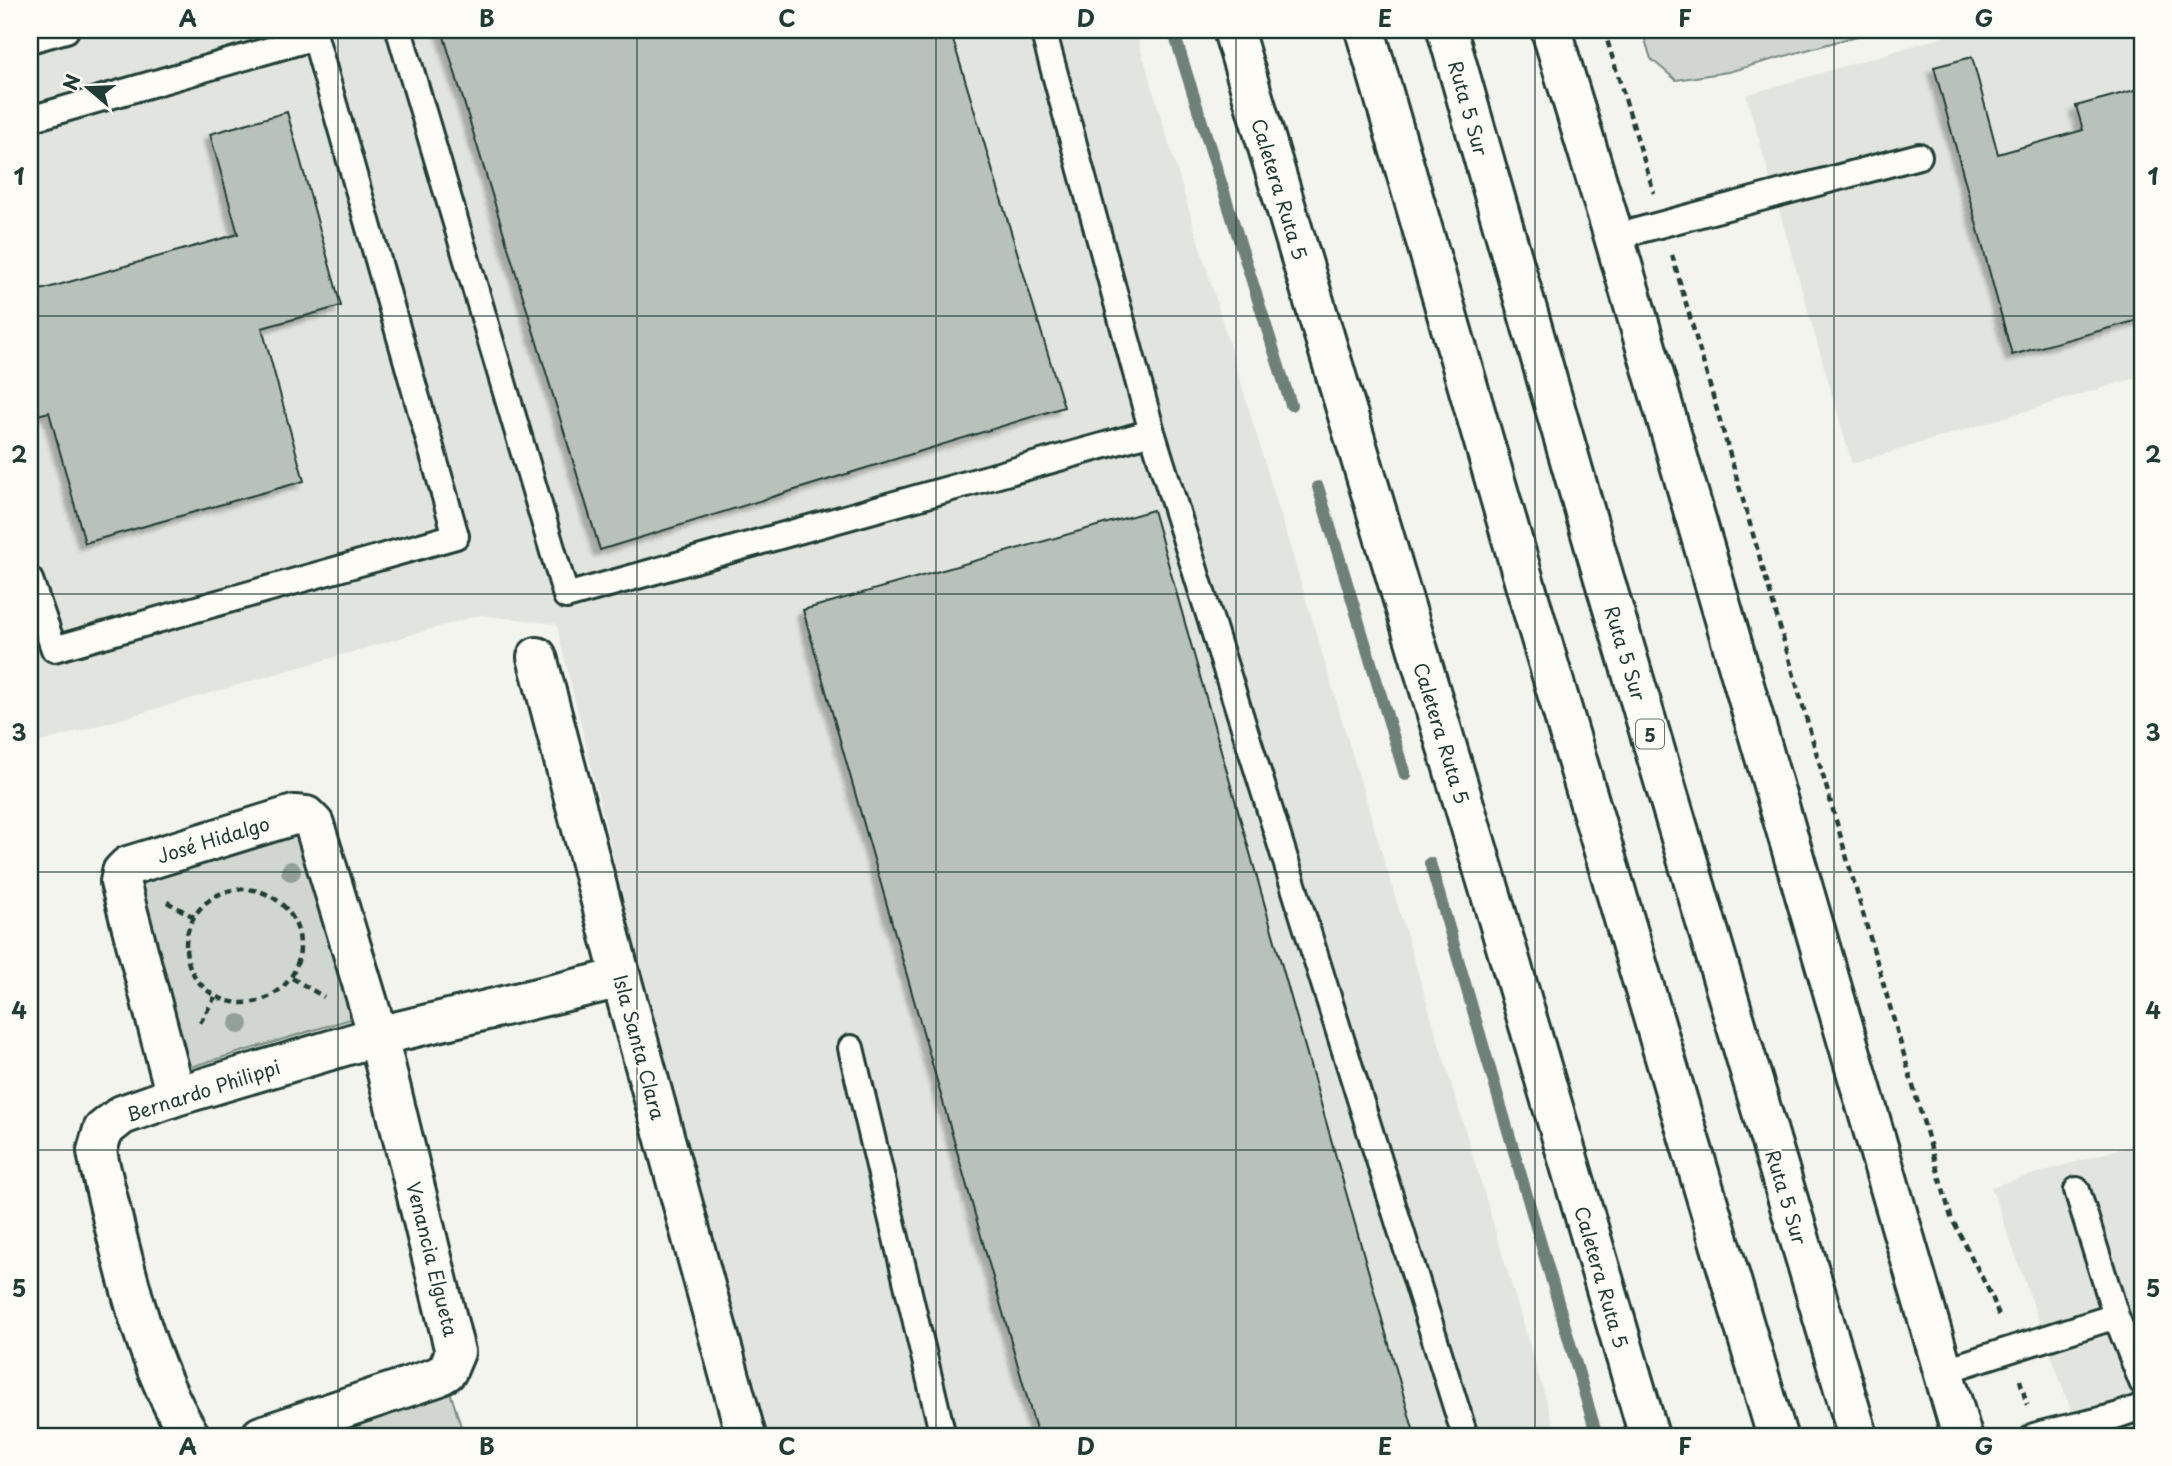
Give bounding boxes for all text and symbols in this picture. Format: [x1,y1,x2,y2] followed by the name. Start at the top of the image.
[179,0,197,35] text: A
[479,0,495,35] text: B
[778,0,796,35] text: C
[1077,0,1095,35] text: D
[1378,0,1392,35] text: E
[1678,0,1692,35] text: F
[1975,0,1993,35] text: G
[52,52,122,122] north arrow
[1442,57,1496,159] street label: Ruta 5 Sur
[55,70,87,94] text: N
[1245,115,1315,263] street label: Caletera Ruta 5
[14,158,25,193] text: 1
[2148,158,2159,193] text: 1
[11,436,27,471] text: 2
[2145,436,2161,471] text: 2
[1598,602,1654,704] street label: Ruta 5 Sur
[1407,659,1477,807] street label: Caletera Ruta 5
[11,714,27,749] text: 3
[2145,714,2161,749] text: 3
[1636,720,1664,748] road number: 5
[153,809,273,869] street label: José Hidalgo
[607,971,673,1123] street label: Isla Santa Clara
[11,992,27,1027] text: 4
[2145,992,2161,1027] text: 4
[122,1052,284,1128] street label: Bernardo Philippi
[1759,1146,1815,1248] street label: Ruta 5 Sur
[400,1179,466,1340] street label: Venancia Elgueta
[1568,1203,1636,1351] street label: Caletera Ruta 5
[12,1270,26,1305] text: 5
[2146,1270,2160,1305] text: 5
[179,1428,197,1463] text: A
[479,1428,495,1463] text: B
[778,1428,796,1463] text: C
[1077,1428,1095,1463] text: D
[1378,1428,1392,1463] text: E
[1678,1428,1692,1463] text: F
[1975,1428,1993,1463] text: G

